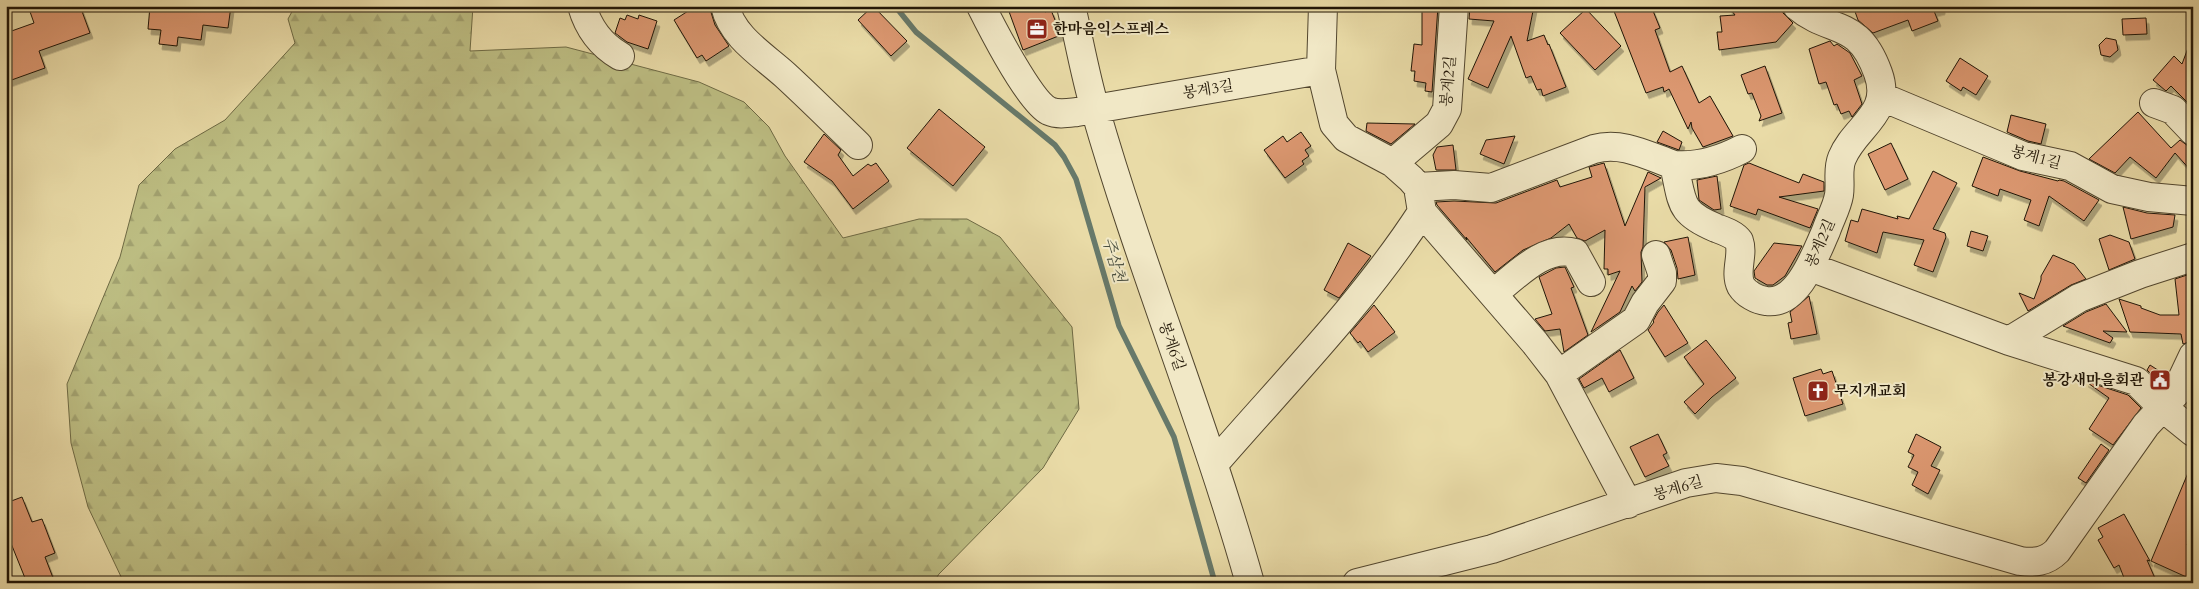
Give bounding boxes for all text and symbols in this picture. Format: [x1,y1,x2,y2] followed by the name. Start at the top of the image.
[1025,17,1049,41] office icon: 한마음익스프레스
[1053,19,1169,39] place label: 한마음익스프레스
[1436,55,1460,107] street label: 봉계2길
[1181,75,1235,103] street label: 봉계3길
[2009,141,2063,173] street label: 봉계1길
[1800,216,1840,270] street label: 봉계2길
[1097,235,1131,287] water label: 주삼천
[1154,319,1190,373] street label: 봉계6길
[2148,368,2172,392] public building icon: 봉강새마을회관
[2043,370,2145,390] place label: 봉강새마을회관
[1806,379,1830,403] church icon: 무지개교회
[1834,381,1906,401] place label: 무지개교회
[1651,471,1705,505] street label: 봉계6길

